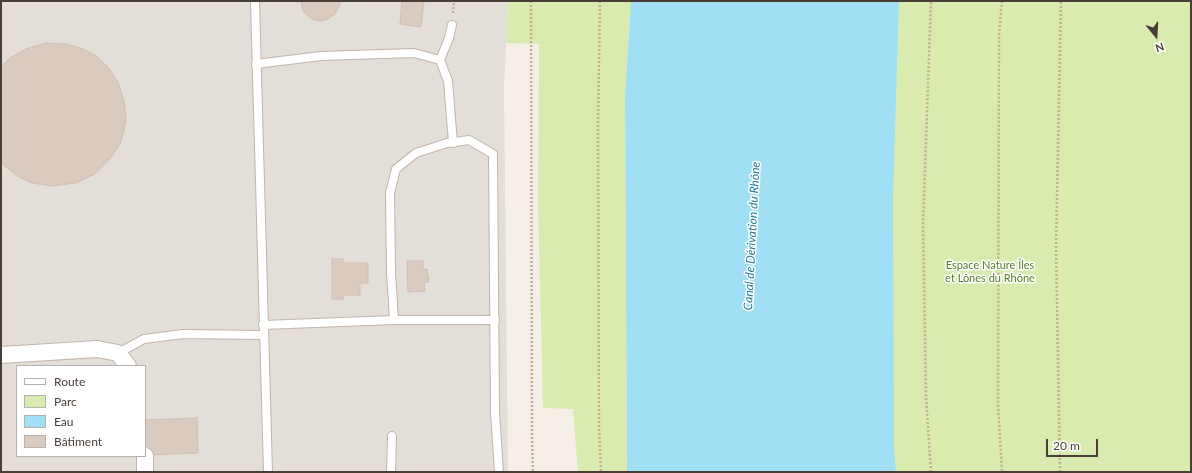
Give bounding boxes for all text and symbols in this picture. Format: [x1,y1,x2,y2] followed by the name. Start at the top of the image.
[1136,16,1176,56] north arrow
[1154,40,1166,55] text: N
[741,161,763,311] water label: Canal de Dérivation du Rhône
[945,258,1035,284] park label: Espace Nature Îles et Lônes du Rhône
[16,365,146,457] legend
[54,374,85,389] text: Route
[54,394,77,409] text: Parc
[54,414,74,429] text: Eau
[1048,431,1100,457] scale bar
[54,434,102,449] text: Bâtiment
[1053,438,1080,453] text: 20 m

